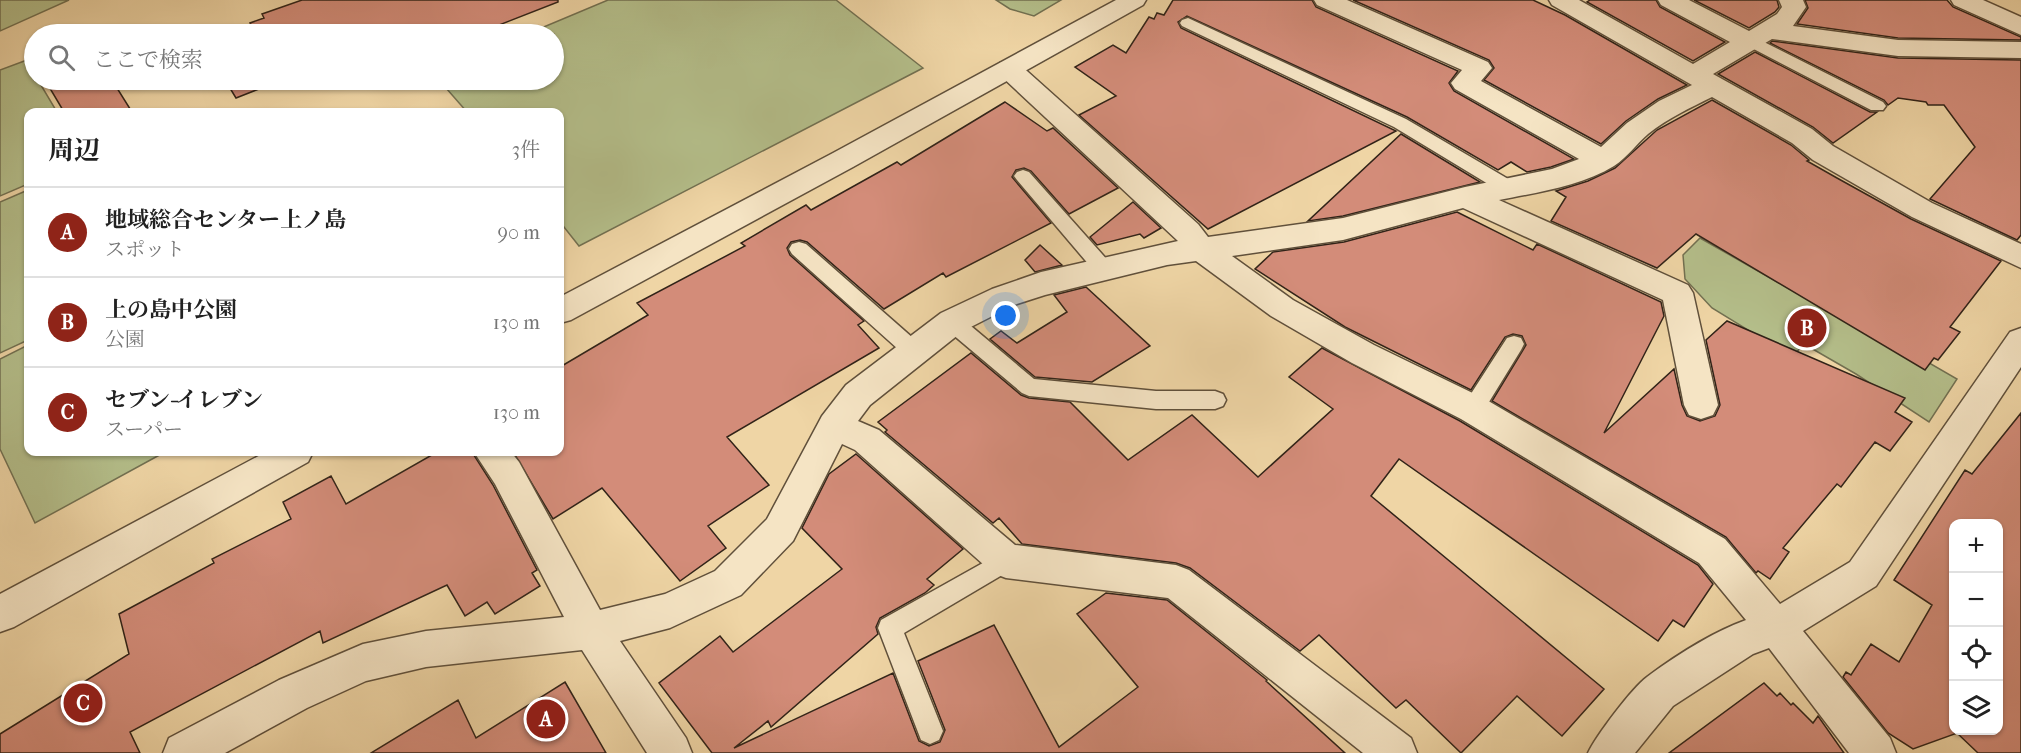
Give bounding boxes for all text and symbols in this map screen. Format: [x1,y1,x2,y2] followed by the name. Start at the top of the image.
[24,24,564,90] search box
[45,41,78,74] icon: search
[93,47,203,73] text: ここで検索
[48,135,100,166] text: 周辺
[512,138,540,161] text: 3件
[105,207,346,233] text: 地域総合センター上ノ島
[61,221,74,244] text: A
[498,221,540,244] text: 90 m
[105,238,185,261] text: スポット
[105,297,237,323] text: 上の島中公園
[991,301,1020,330] your location
[1788,306,1826,350] pin: B
[61,311,74,334] text: B
[493,311,540,334] text: 130 m
[105,328,145,351] text: 公園
[105,387,263,413] text: セブン-イレブン
[61,401,74,424] text: C
[493,401,540,424] text: 130 m
[105,418,183,441] text: スーパー
[1949,519,2003,735] map controls
[1949,519,2003,573] button: +
[1949,573,2003,627] button: −
[1949,627,2003,681] button: locate
[64,680,103,726] pin: C
[1949,681,2003,735] button: layers
[526,696,566,742] pin: A

